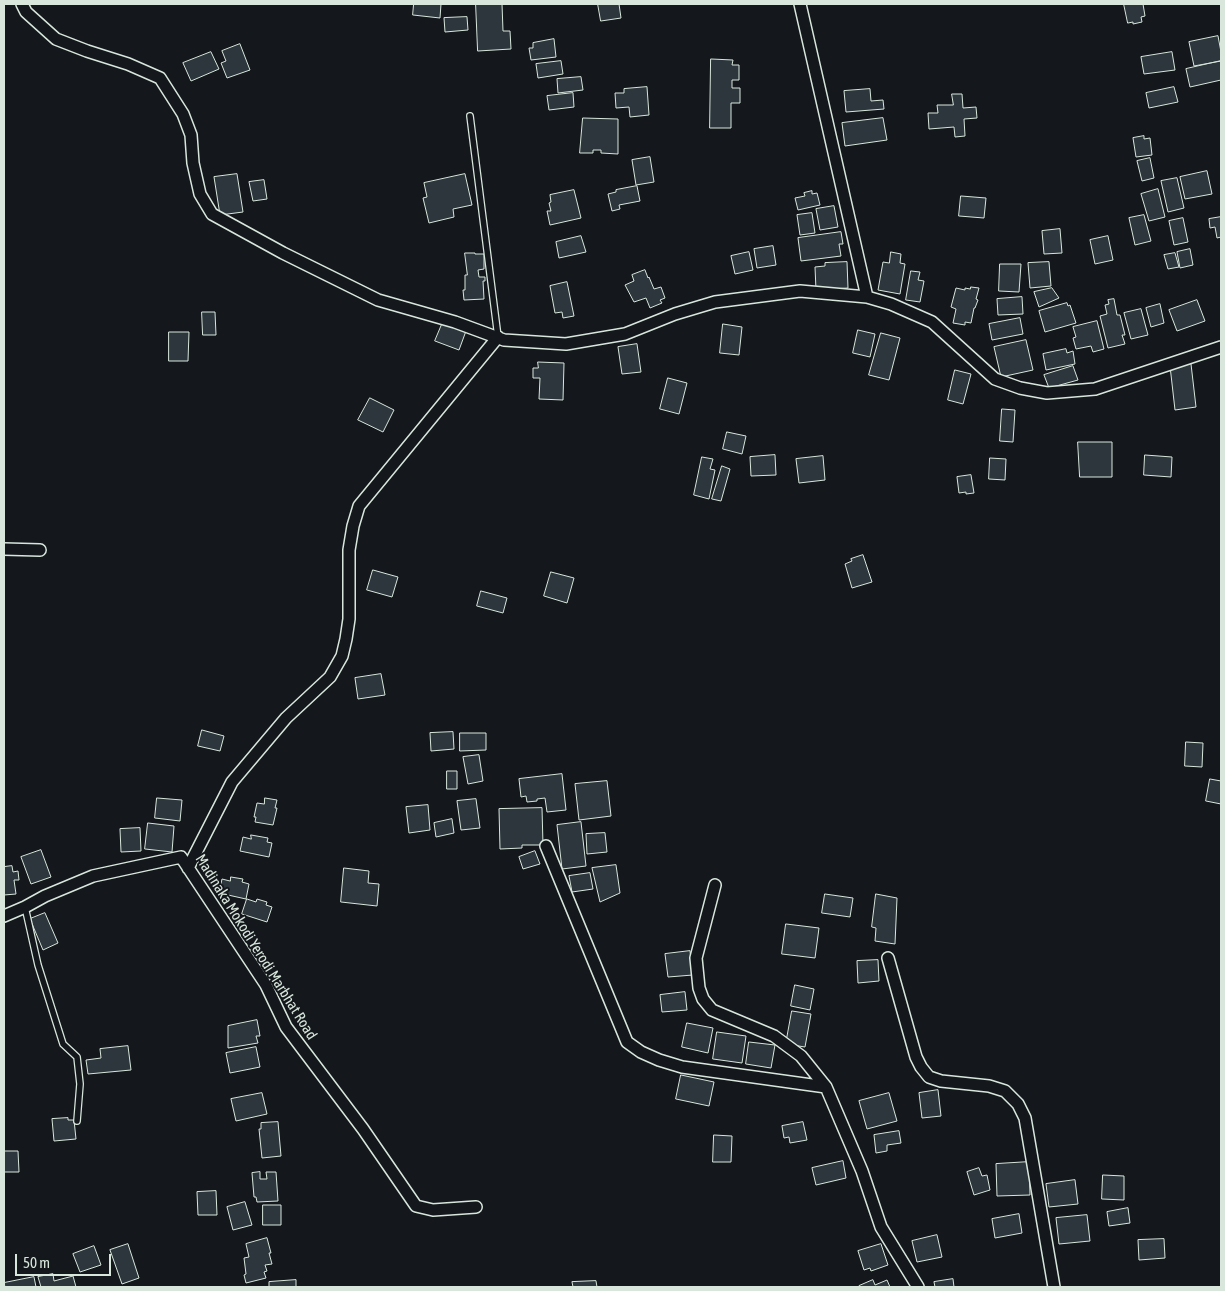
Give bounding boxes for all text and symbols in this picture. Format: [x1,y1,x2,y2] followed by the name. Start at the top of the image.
[191,851,321,1043] street label: Madinaka Mokodi Yerodi Marbhat Road
[18,1244,114,1276] scale bar
[23,1254,50,1271] text: 50 m

